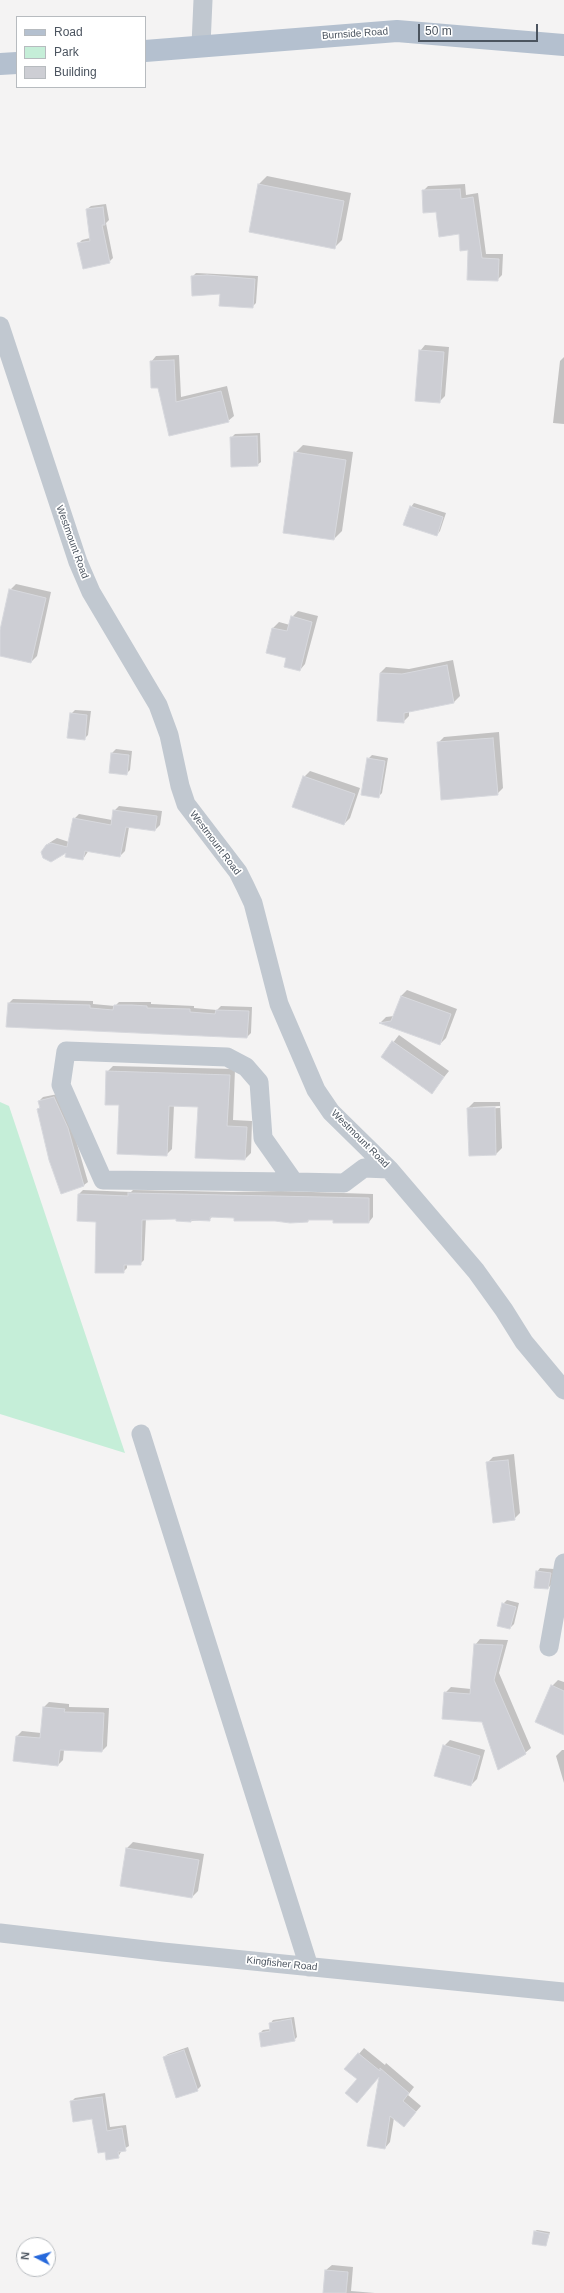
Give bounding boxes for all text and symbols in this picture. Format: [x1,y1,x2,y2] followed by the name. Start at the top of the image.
[16,16,146,88] legend
[420,16,540,42] scale bar
[425,24,452,38] text: 50 m
[54,25,83,39] text: Road
[322,26,388,42] street label: Burnside Road
[54,45,79,59] text: Park
[54,65,97,79] text: Building
[53,504,91,580] street label: Westmount Road
[187,809,243,877] street label: Westmount Road
[329,1108,391,1170] street label: Westmount Road
[246,1954,318,1974] street label: Kingfisher Road
[16,2237,56,2277] north arrow
[19,2251,31,2260] text: N

